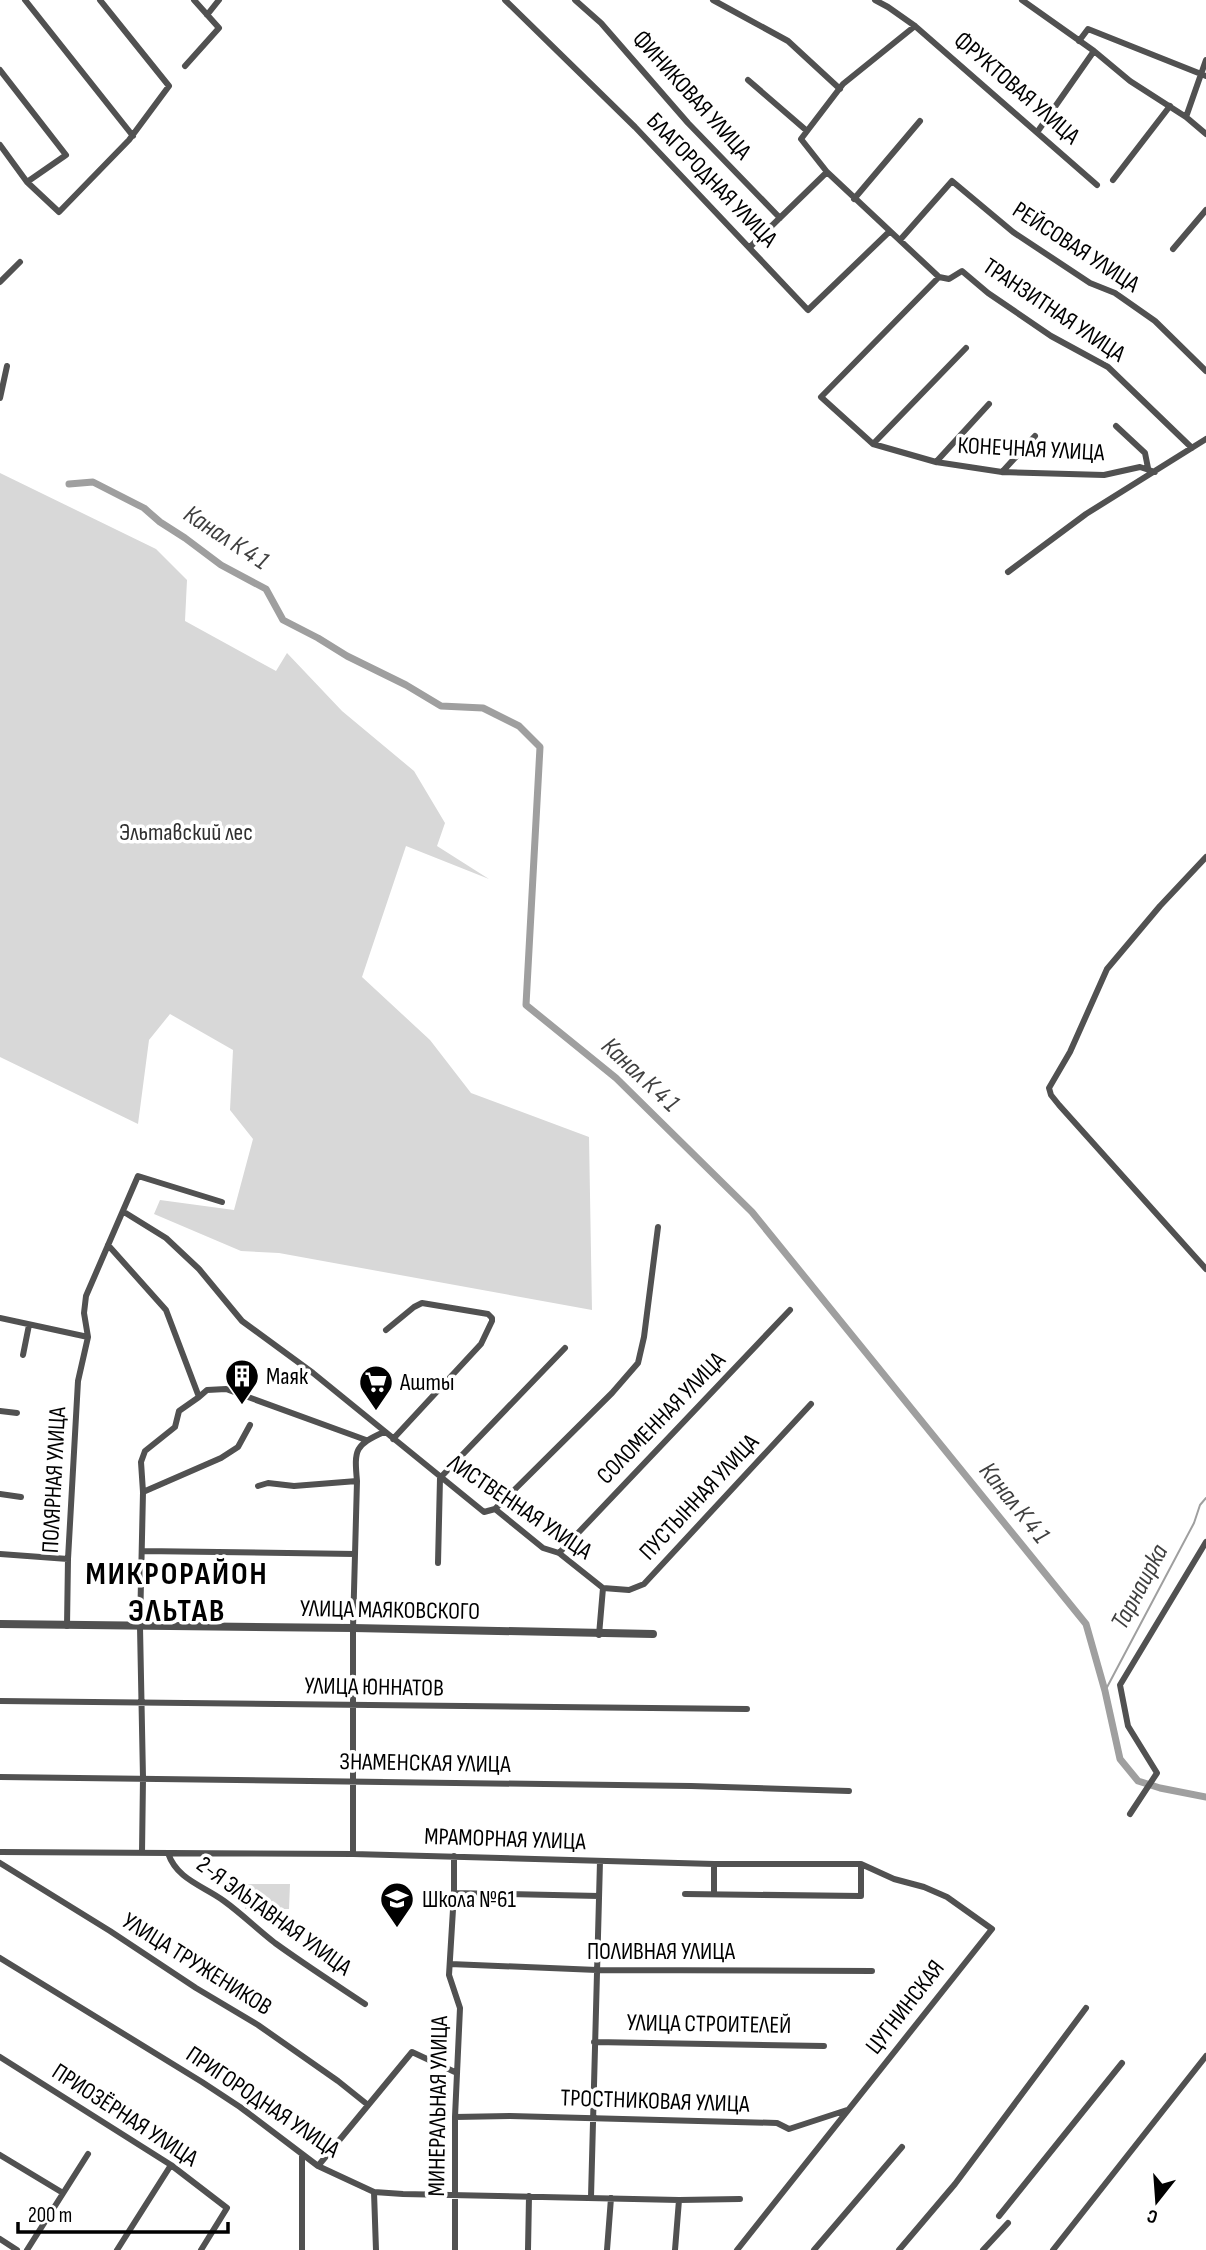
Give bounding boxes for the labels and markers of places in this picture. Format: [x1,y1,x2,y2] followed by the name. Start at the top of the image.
[223,1357,261,1406] building icon: Маяк
[266,1362,309,1391] place label: Маяк
[357,1363,395,1412] supermarket icon: Ашты
[399,1368,455,1397] place label: Ашты
[378,1880,416,1929] school or university icon: Школа №61
[422,1885,517,1914] place label: Школа №61

